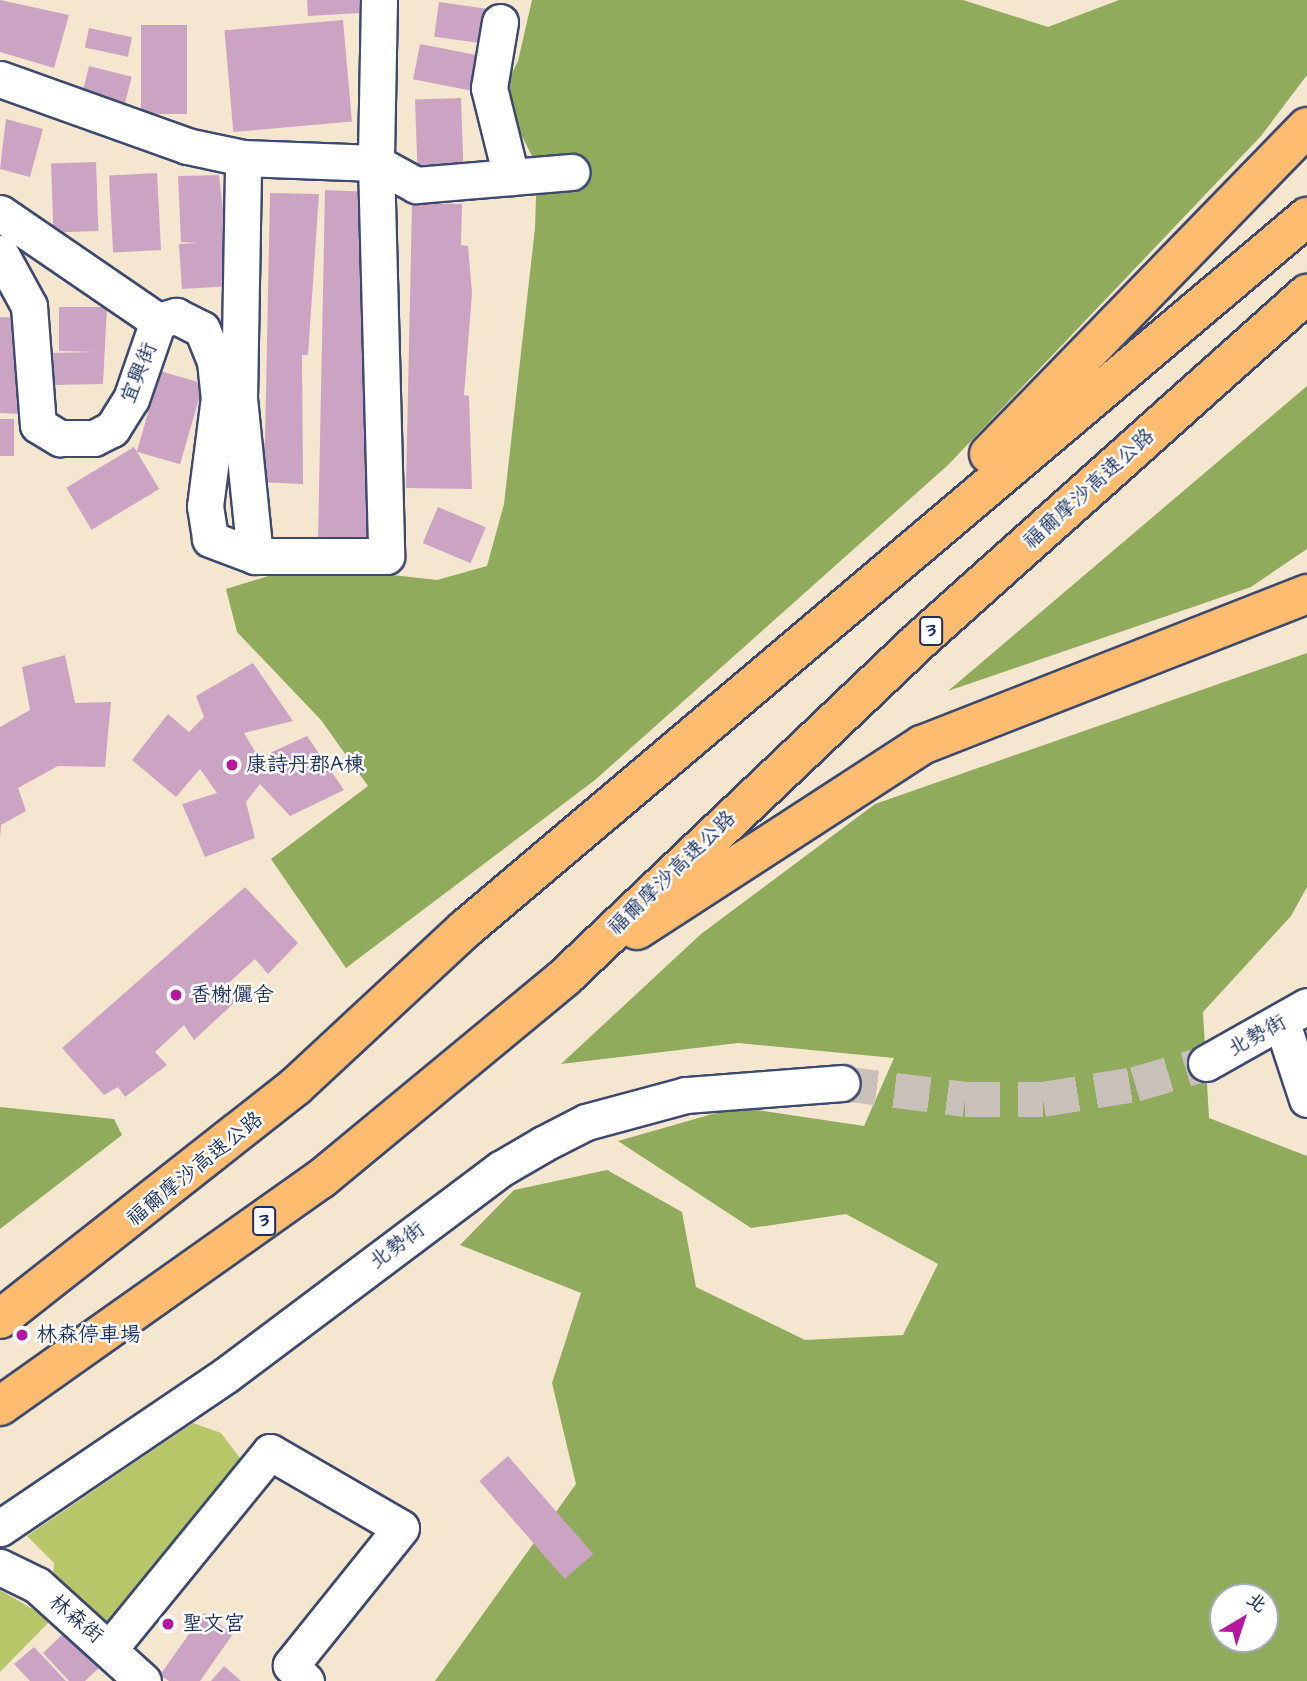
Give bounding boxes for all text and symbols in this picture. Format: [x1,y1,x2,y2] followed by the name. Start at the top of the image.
[116,339,162,407] street label: 宜興街
[1018,423,1160,555] street label: 福爾摩沙高速公路
[919,616,943,646] road number: 3
[246,752,364,778] place label: 康詩丹郡A棟
[224,757,240,773] marker: 康詩丹郡A棟
[603,806,741,940] street label: 福爾摩沙高速公路
[190,982,274,1008] place label: 香榭儷舍
[168,987,184,1003] marker: 香榭儷舍
[1223,1010,1291,1062] street label: 北勢街
[122,1106,268,1232] street label: 福爾摩沙高速公路
[252,1205,276,1236] road number: 3
[364,1217,430,1275] street label: 北勢街
[36,1322,141,1348] place label: 林森停車場
[14,1327,30,1343] marker: 林森停車場
[1209,1583,1279,1653] north arrow
[1240,1586,1272,1619] text: 北
[44,1589,108,1649] street label: 林森街
[182,1611,245,1637] place label: 聖文宮
[160,1616,176,1632] marker: 聖文宮

